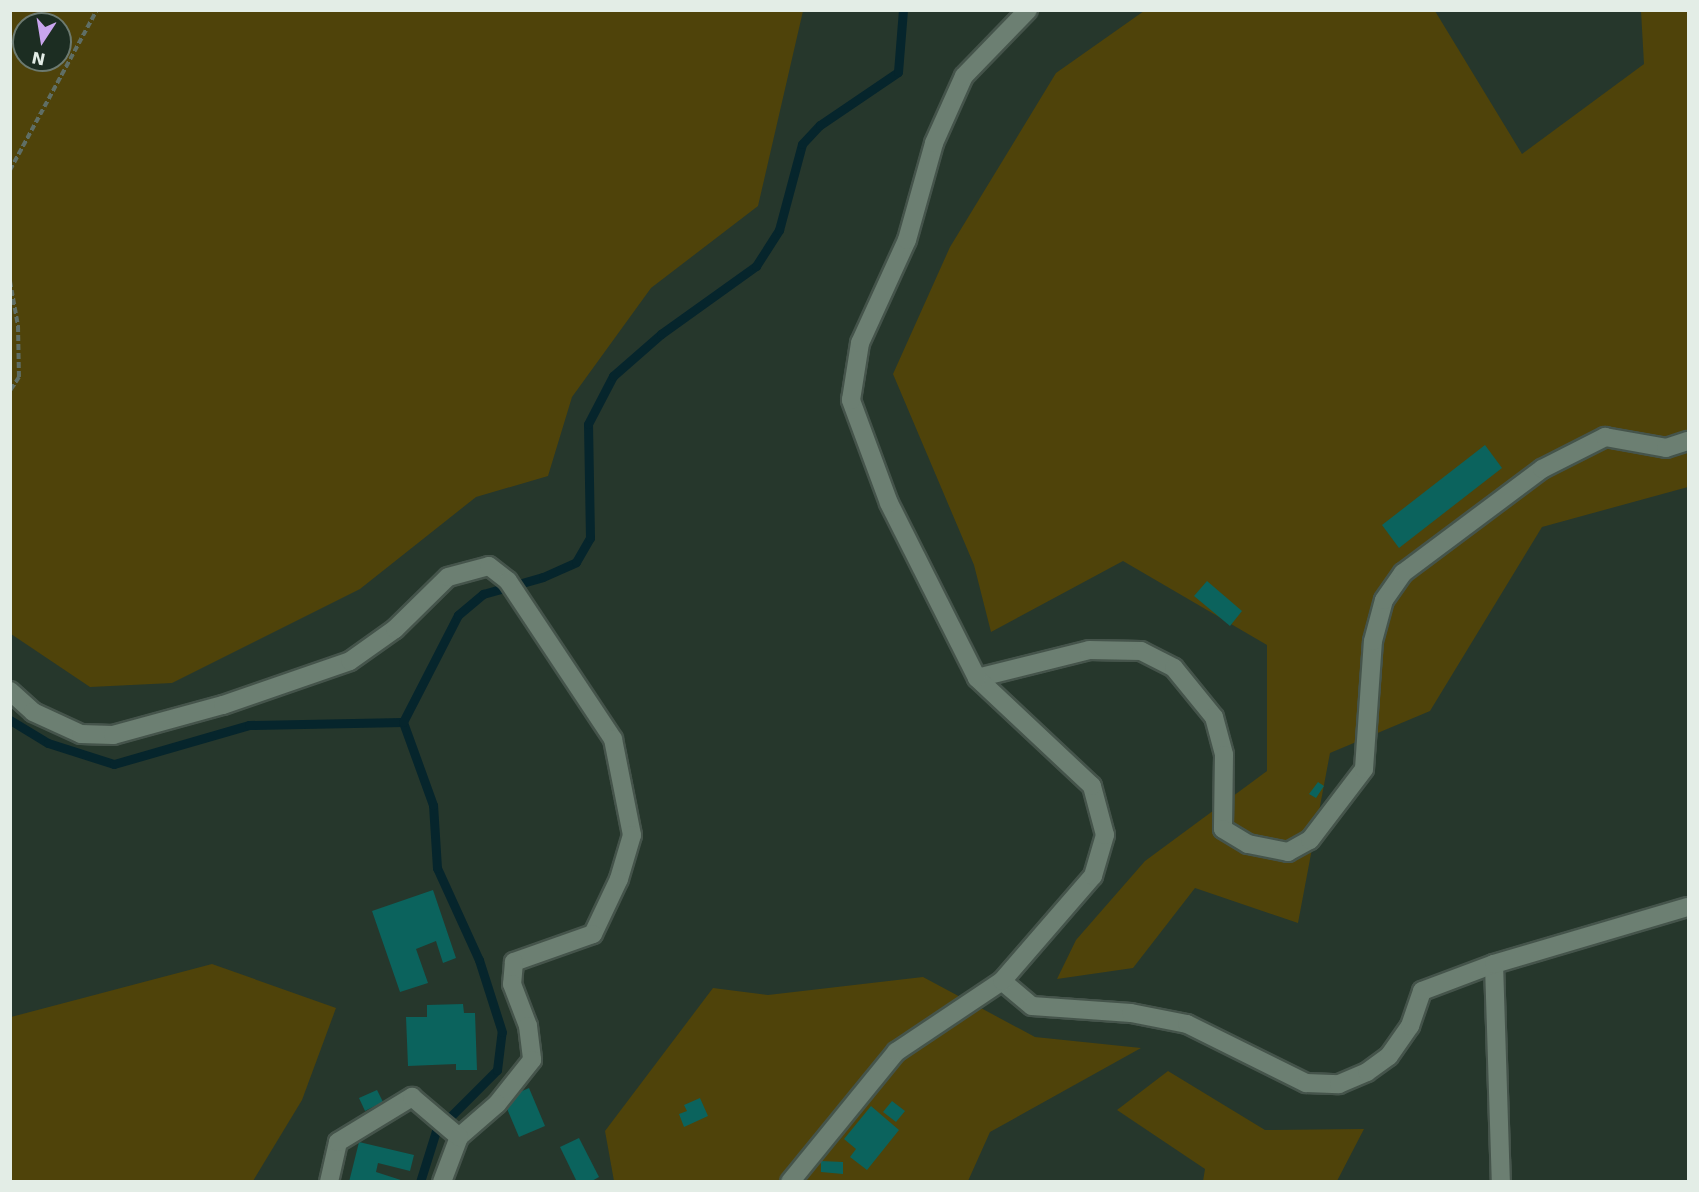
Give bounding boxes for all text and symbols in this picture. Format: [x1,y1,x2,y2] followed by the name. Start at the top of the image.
[12,12,72,72] north arrow
[30,47,47,69] text: N

